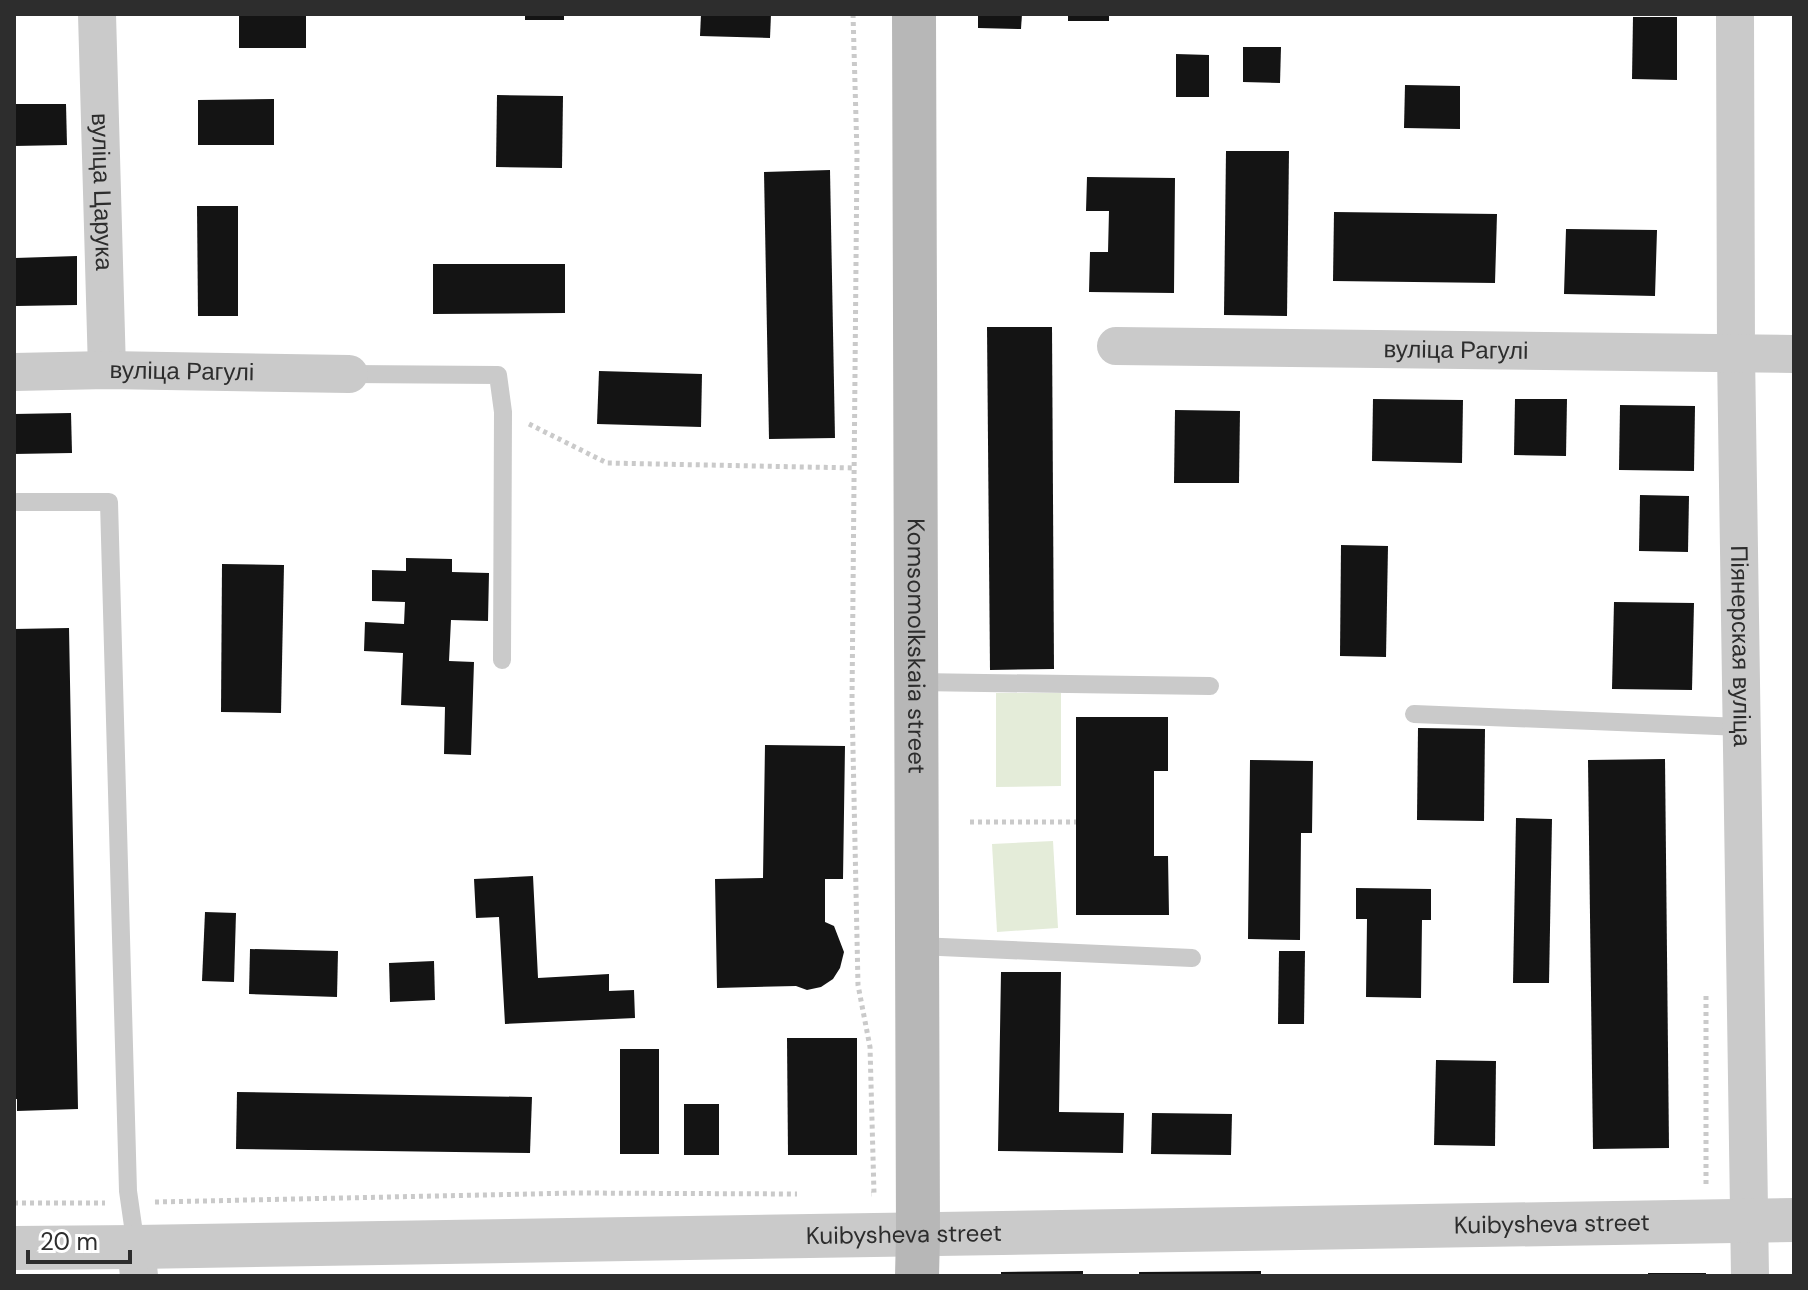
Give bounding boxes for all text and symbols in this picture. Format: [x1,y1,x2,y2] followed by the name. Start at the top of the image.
[85,113,120,272] street label: вуліца Царука
[1383,333,1529,366] street label: вуліца Рагулі
[109,354,255,387] street label: вуліца Рагулі
[901,518,932,774] street label: Komsomolkskaia street
[1724,545,1758,748] street label: Піянерская вуліца
[1454,1206,1650,1241] street label: Kuibysheva street
[28,1214,130,1264] scale bar
[806,1217,1002,1251] street label: Kuibysheva street
[40,1226,98,1257] text: 20 m

